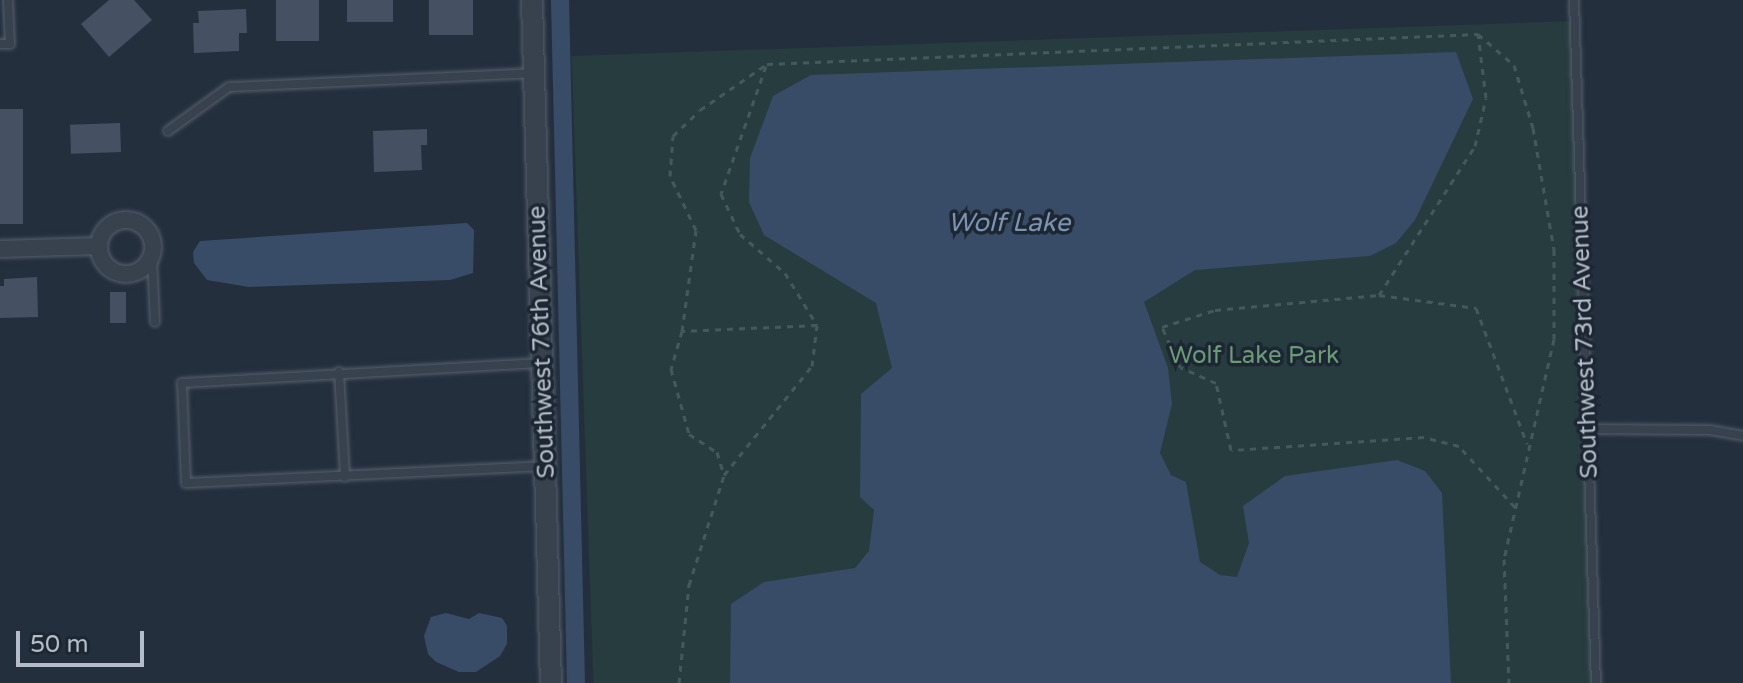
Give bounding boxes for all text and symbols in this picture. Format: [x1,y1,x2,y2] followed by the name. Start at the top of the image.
[523,205,561,479] street label: Southwest 76th Avenue
[1566,205,1604,479] street label: Southwest 73rd Avenue
[948,207,1070,239] water label: Wolf Lake
[1169,342,1339,370] park label: Wolf Lake Park
[20,615,148,665] scale bar
[30,630,88,659] text: 50 m

